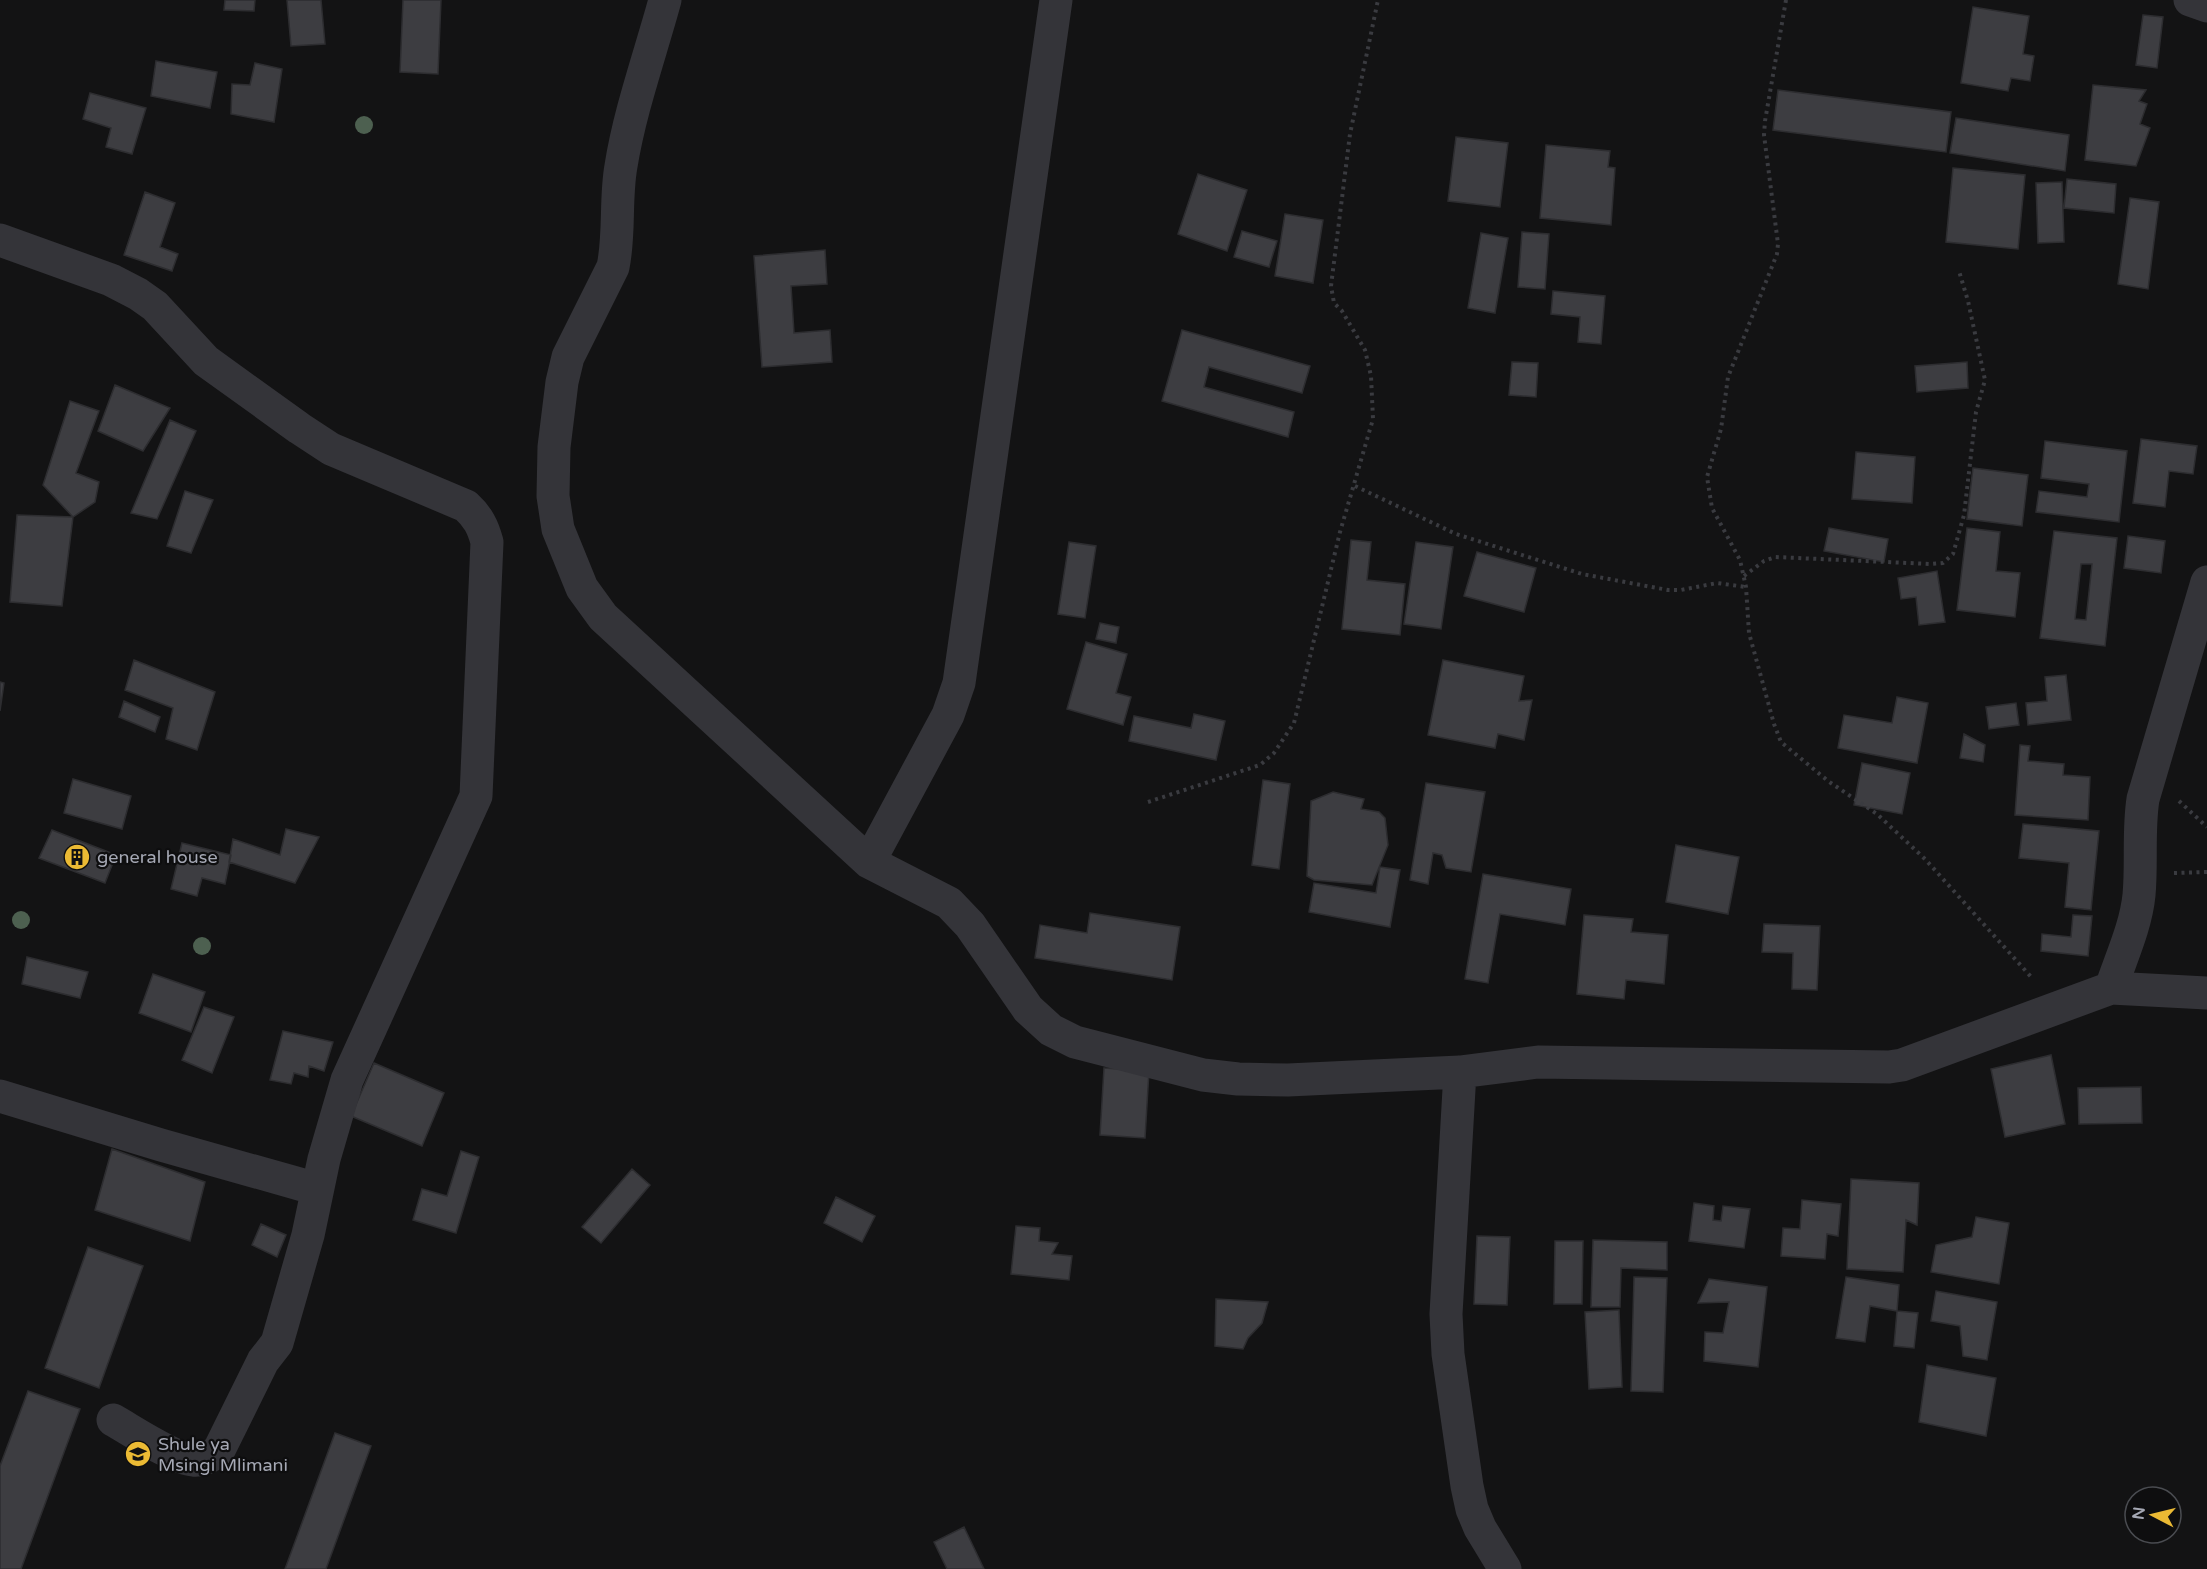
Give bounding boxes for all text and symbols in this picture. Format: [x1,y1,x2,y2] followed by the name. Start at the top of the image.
[62,842,92,872] building icon: general house
[97,846,218,868] place label: general house
[158,1433,288,1476] place label: Shule ya Msingi Mlimani
[123,1439,153,1469] school or university icon: Shule ya Msingi Mlimani
[2123,1485,2183,1545] north arrow
[2128,1506,2150,1521] text: N

